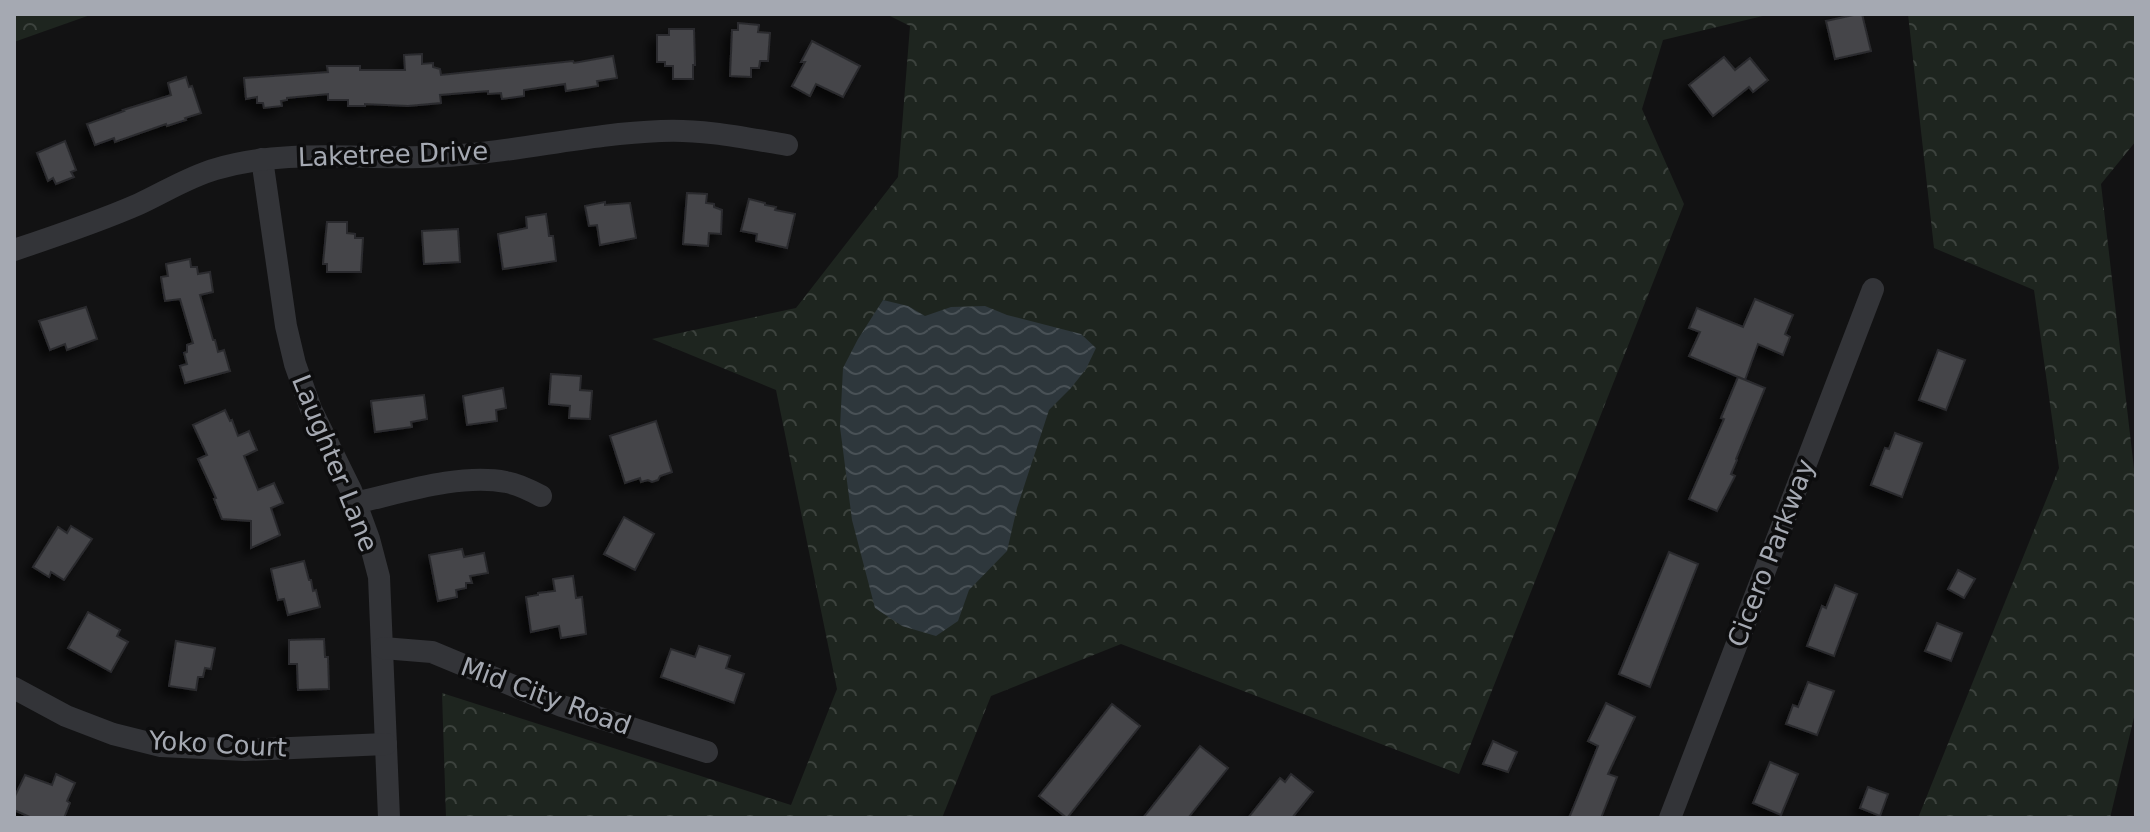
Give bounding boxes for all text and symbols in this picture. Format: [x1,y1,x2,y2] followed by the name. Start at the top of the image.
[297,136,489,172] street label: Laketree Drive
[286,370,384,556] street label: Laughter Lane
[1721,455,1821,651] street label: Cicero Parkway
[457,651,635,741] street label: Mid City Road
[147,725,288,763] street label: Yoko Court

